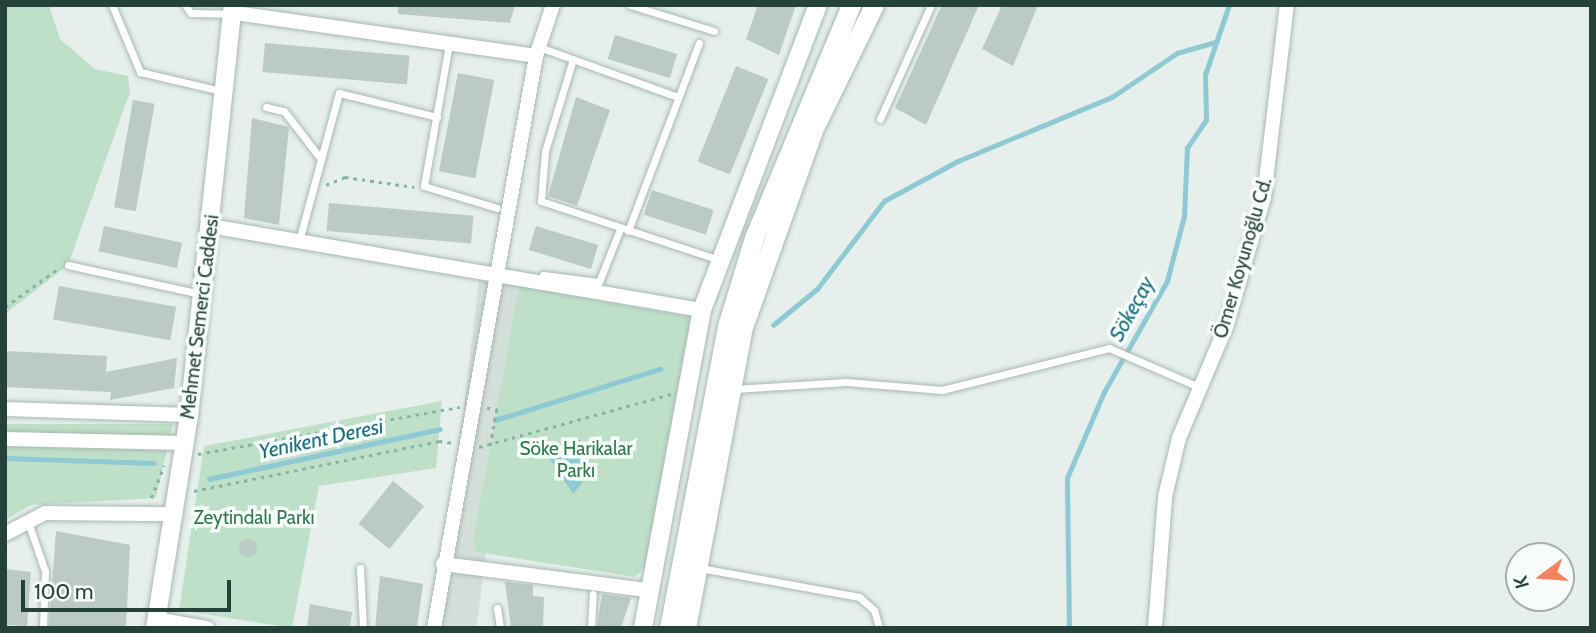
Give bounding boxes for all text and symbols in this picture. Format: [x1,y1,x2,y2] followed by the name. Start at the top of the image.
[1209,175,1277,341] street label: Ömer Koyunoğlu Cd.
[176,214,224,420] street label: Mehmet Semerci Caddesi
[1104,272,1160,346] water label: Sökeçay
[256,413,386,465] water label: Yenikent Deresi
[519,438,633,482] park label: Söke Harikalar Parkı
[194,507,314,529] park label: Zeytindalı Parkı
[1505,542,1575,612] north arrow
[24,566,234,610] scale bar
[1509,573,1534,591] text: K
[34,579,93,604] text: 100 m

